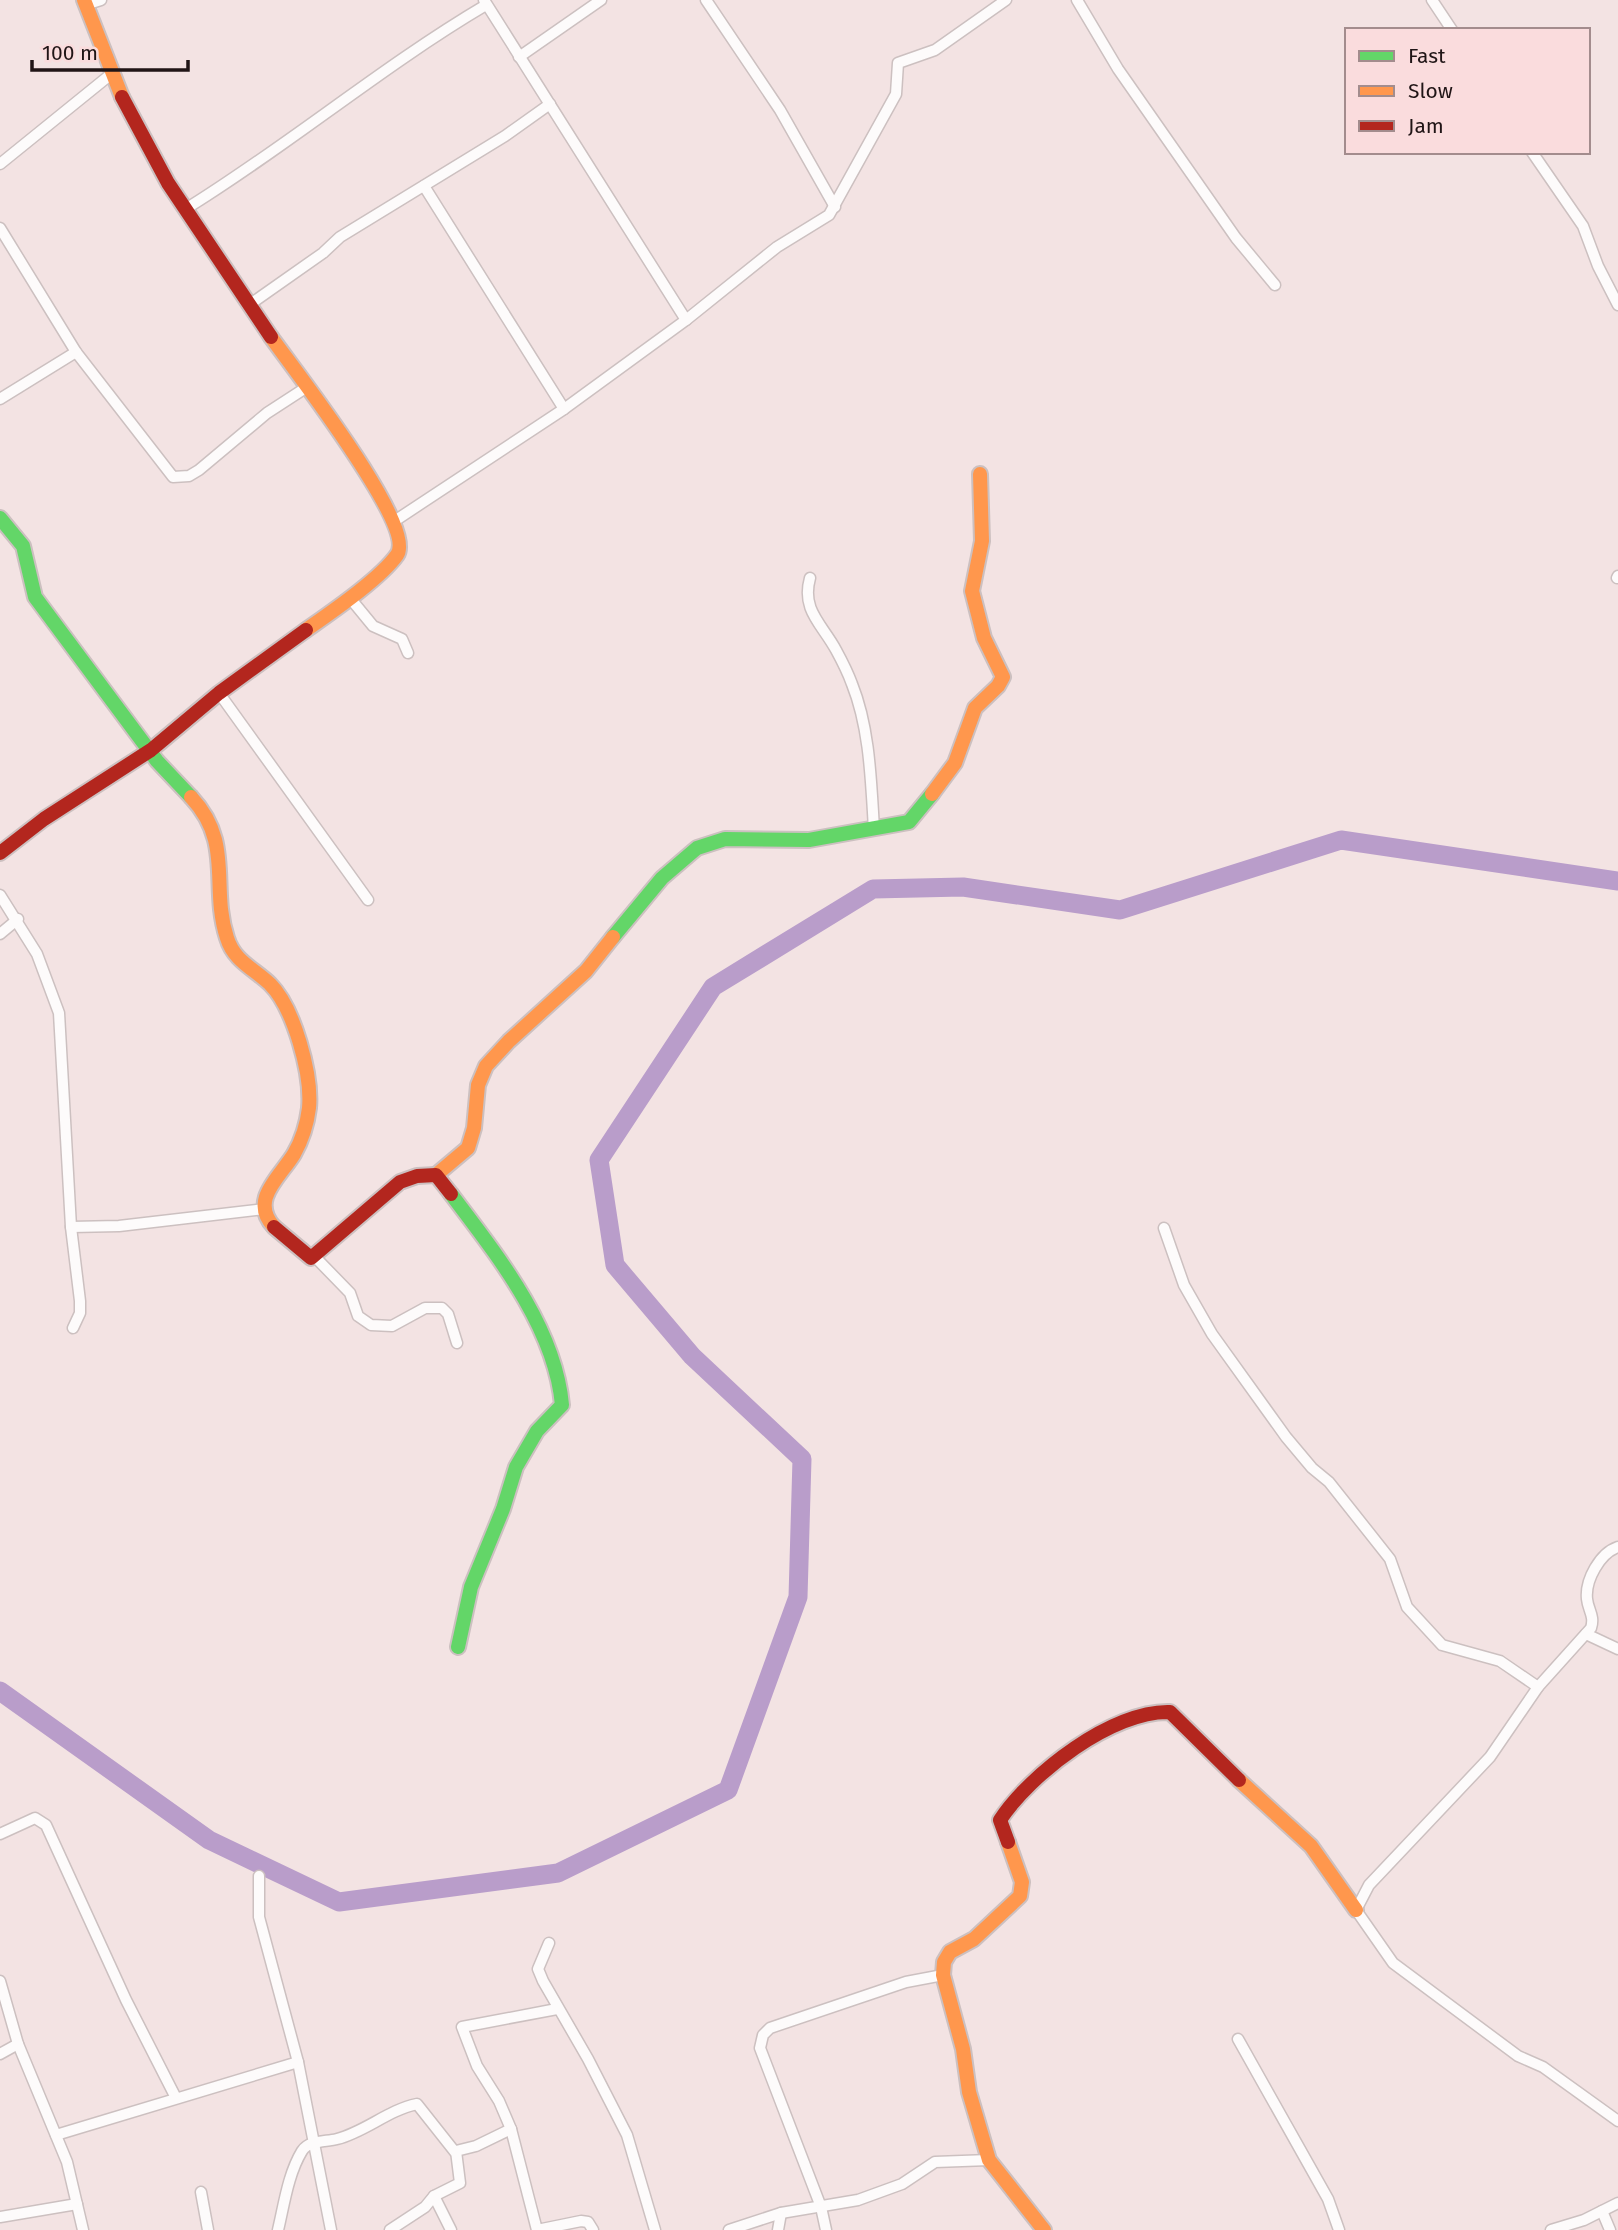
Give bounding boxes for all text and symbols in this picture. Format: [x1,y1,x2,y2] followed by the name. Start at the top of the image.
[32,28,187,72] scale bar
[1345,28,1590,154] legend
[42,40,98,66] text: 100 m
[1408,43,1446,69] text: Fast
[1408,78,1453,104] text: Slow
[1408,113,1444,139] text: Jam

